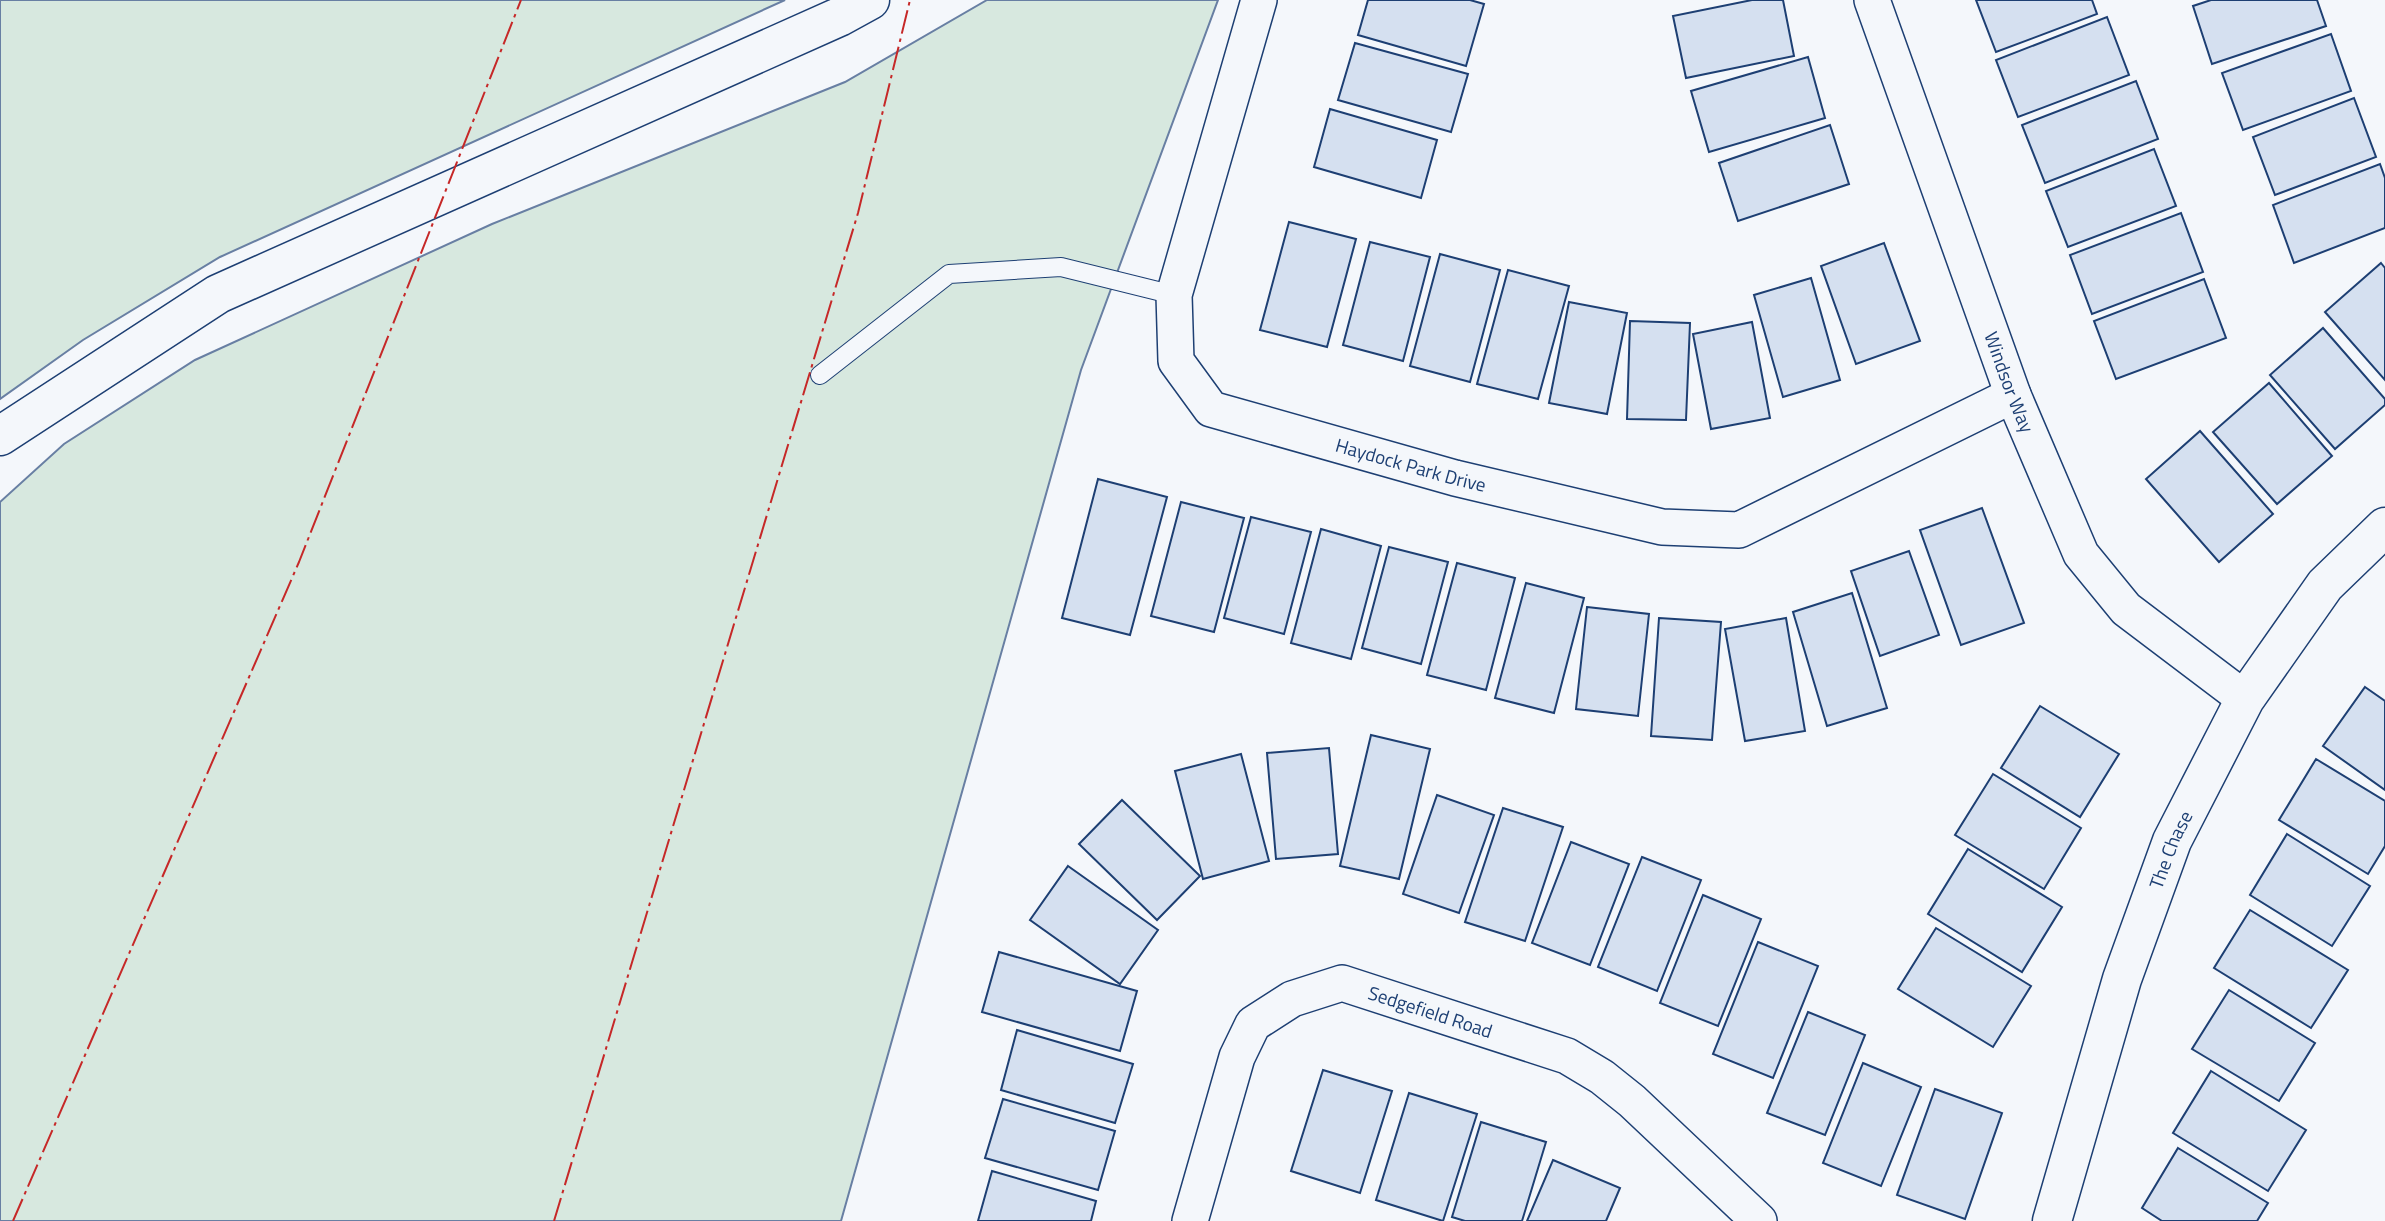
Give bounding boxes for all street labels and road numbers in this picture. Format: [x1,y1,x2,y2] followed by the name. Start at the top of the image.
[1977,327,2042,437] street label: Windsor Way
[1332,430,1489,499] street label: Haydock Park Drive
[2141,805,2199,893] street label: The Chase
[1365,977,1496,1045] street label: Sedgefield Road

